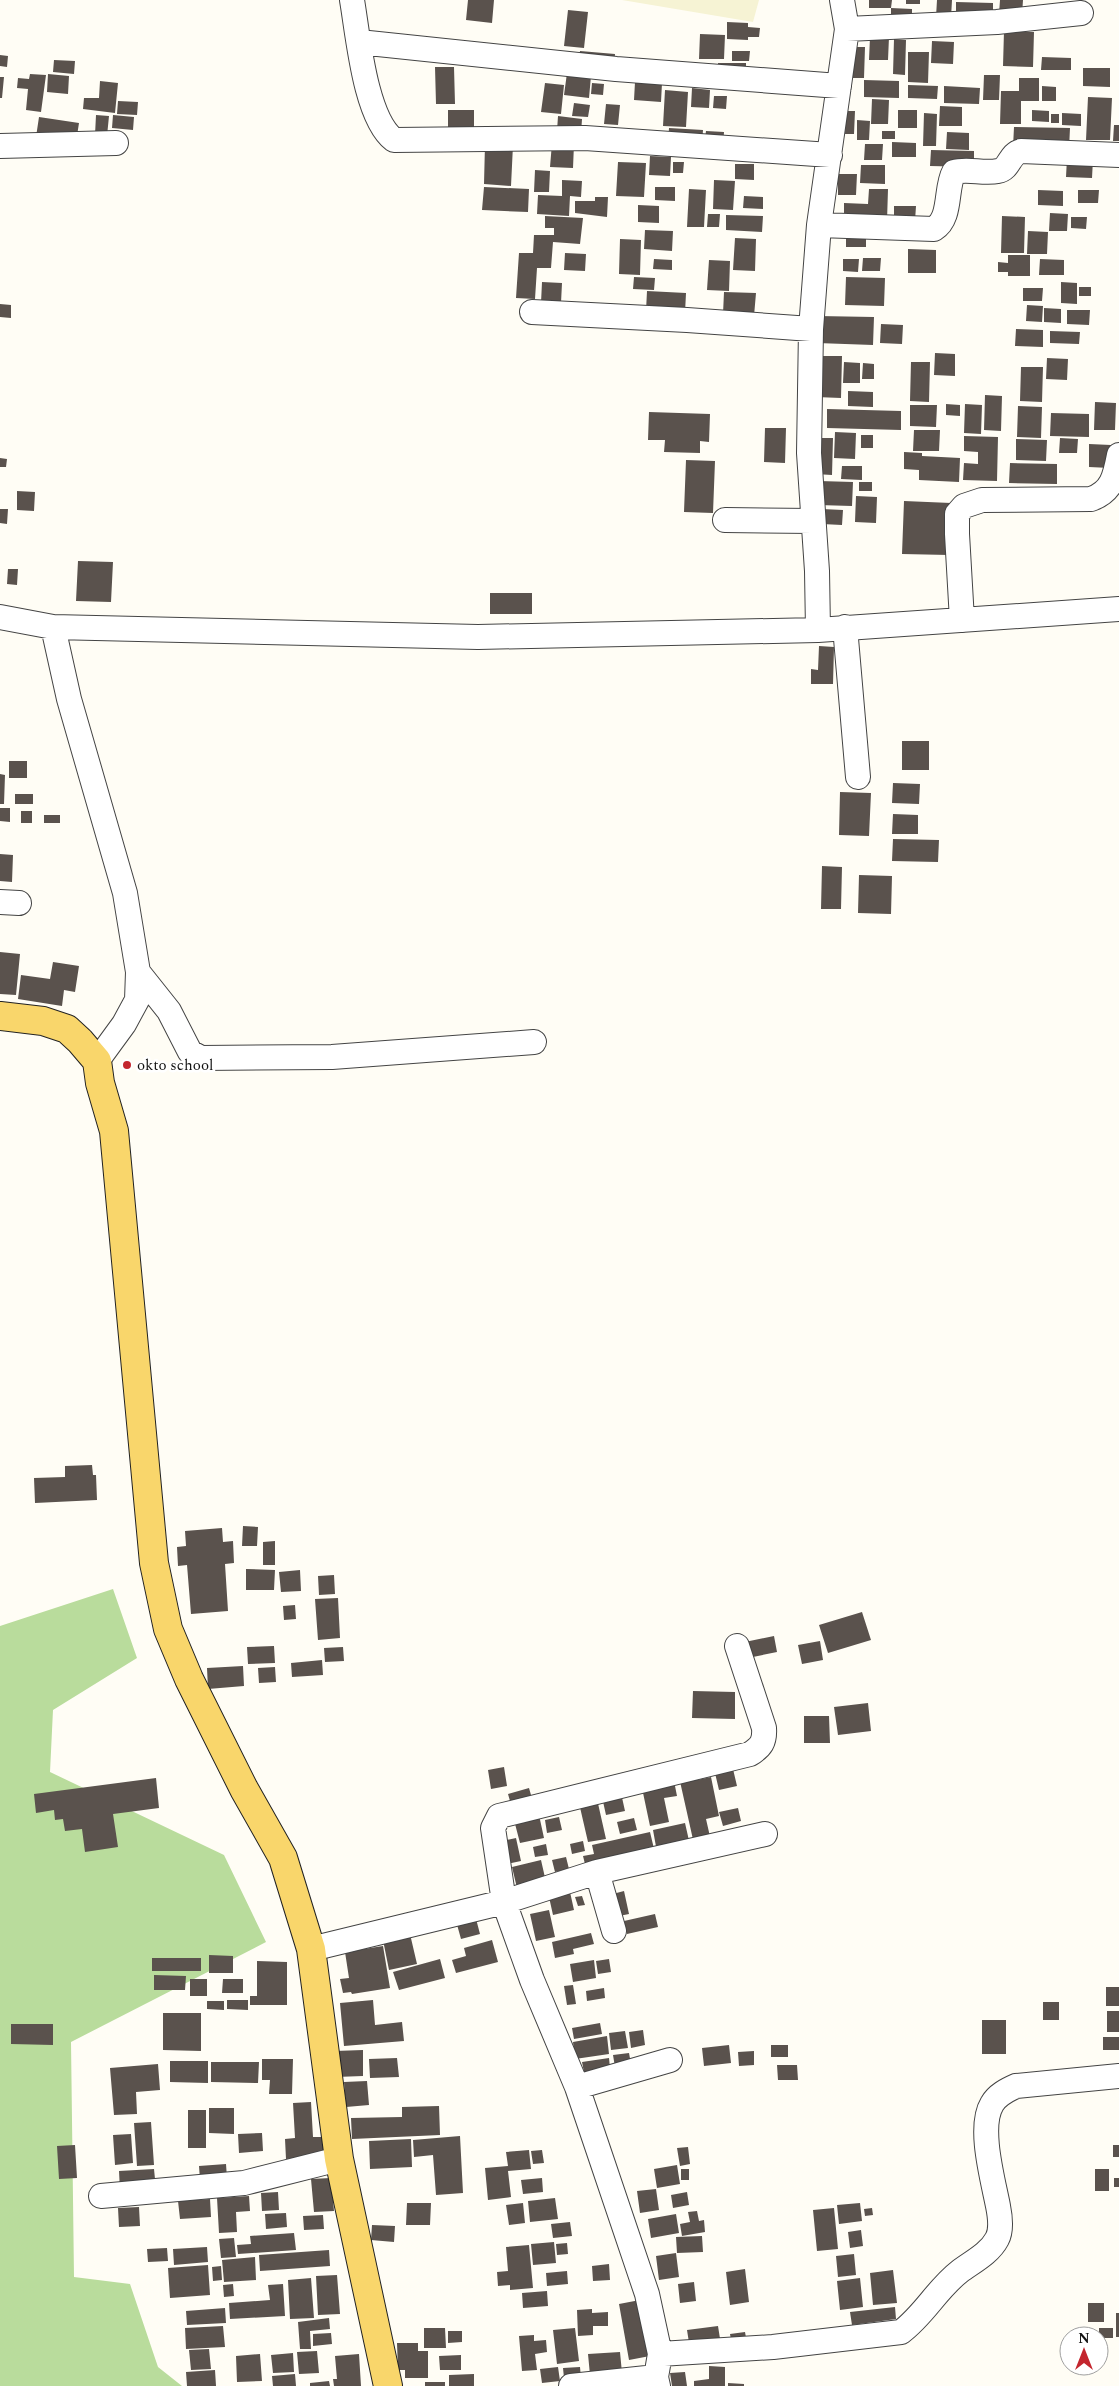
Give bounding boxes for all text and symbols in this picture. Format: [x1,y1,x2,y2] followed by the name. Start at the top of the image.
[137,1054,213,1077] place label: okto school
[121,1059,133,1071] marker: okto school
[1059,2326,1109,2376] north arrow
[1078,2328,1090,2349] text: N

